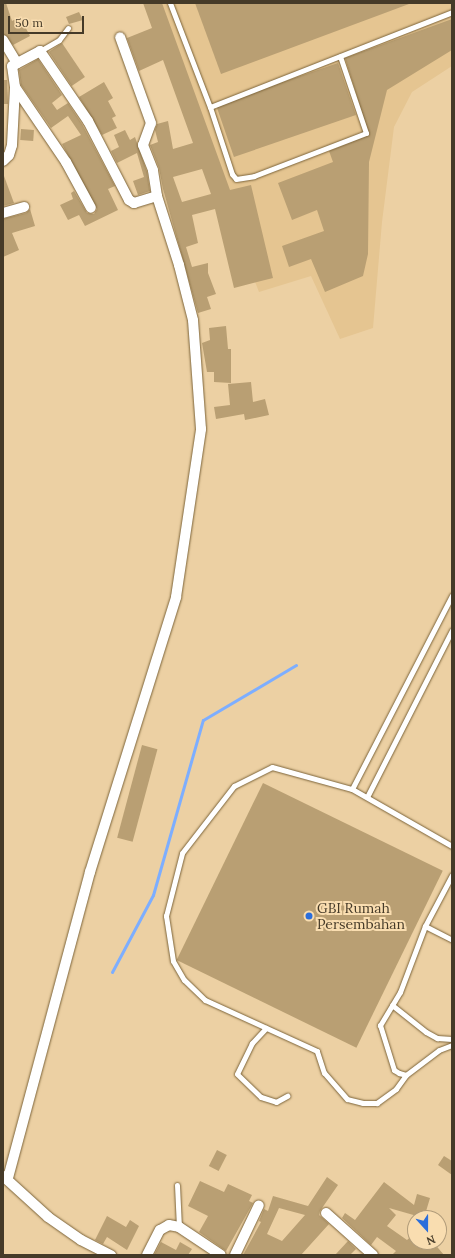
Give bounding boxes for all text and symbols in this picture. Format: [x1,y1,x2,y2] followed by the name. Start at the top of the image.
[10,8,86,34] scale bar
[15,15,43,30] text: 50 m
[317,900,405,932] place label: GBI Rumah Persembahan
[304,911,314,921] marker: GBI Rumah Persembahan
[407,1210,447,1250] north arrow
[424,1232,437,1248] text: N

